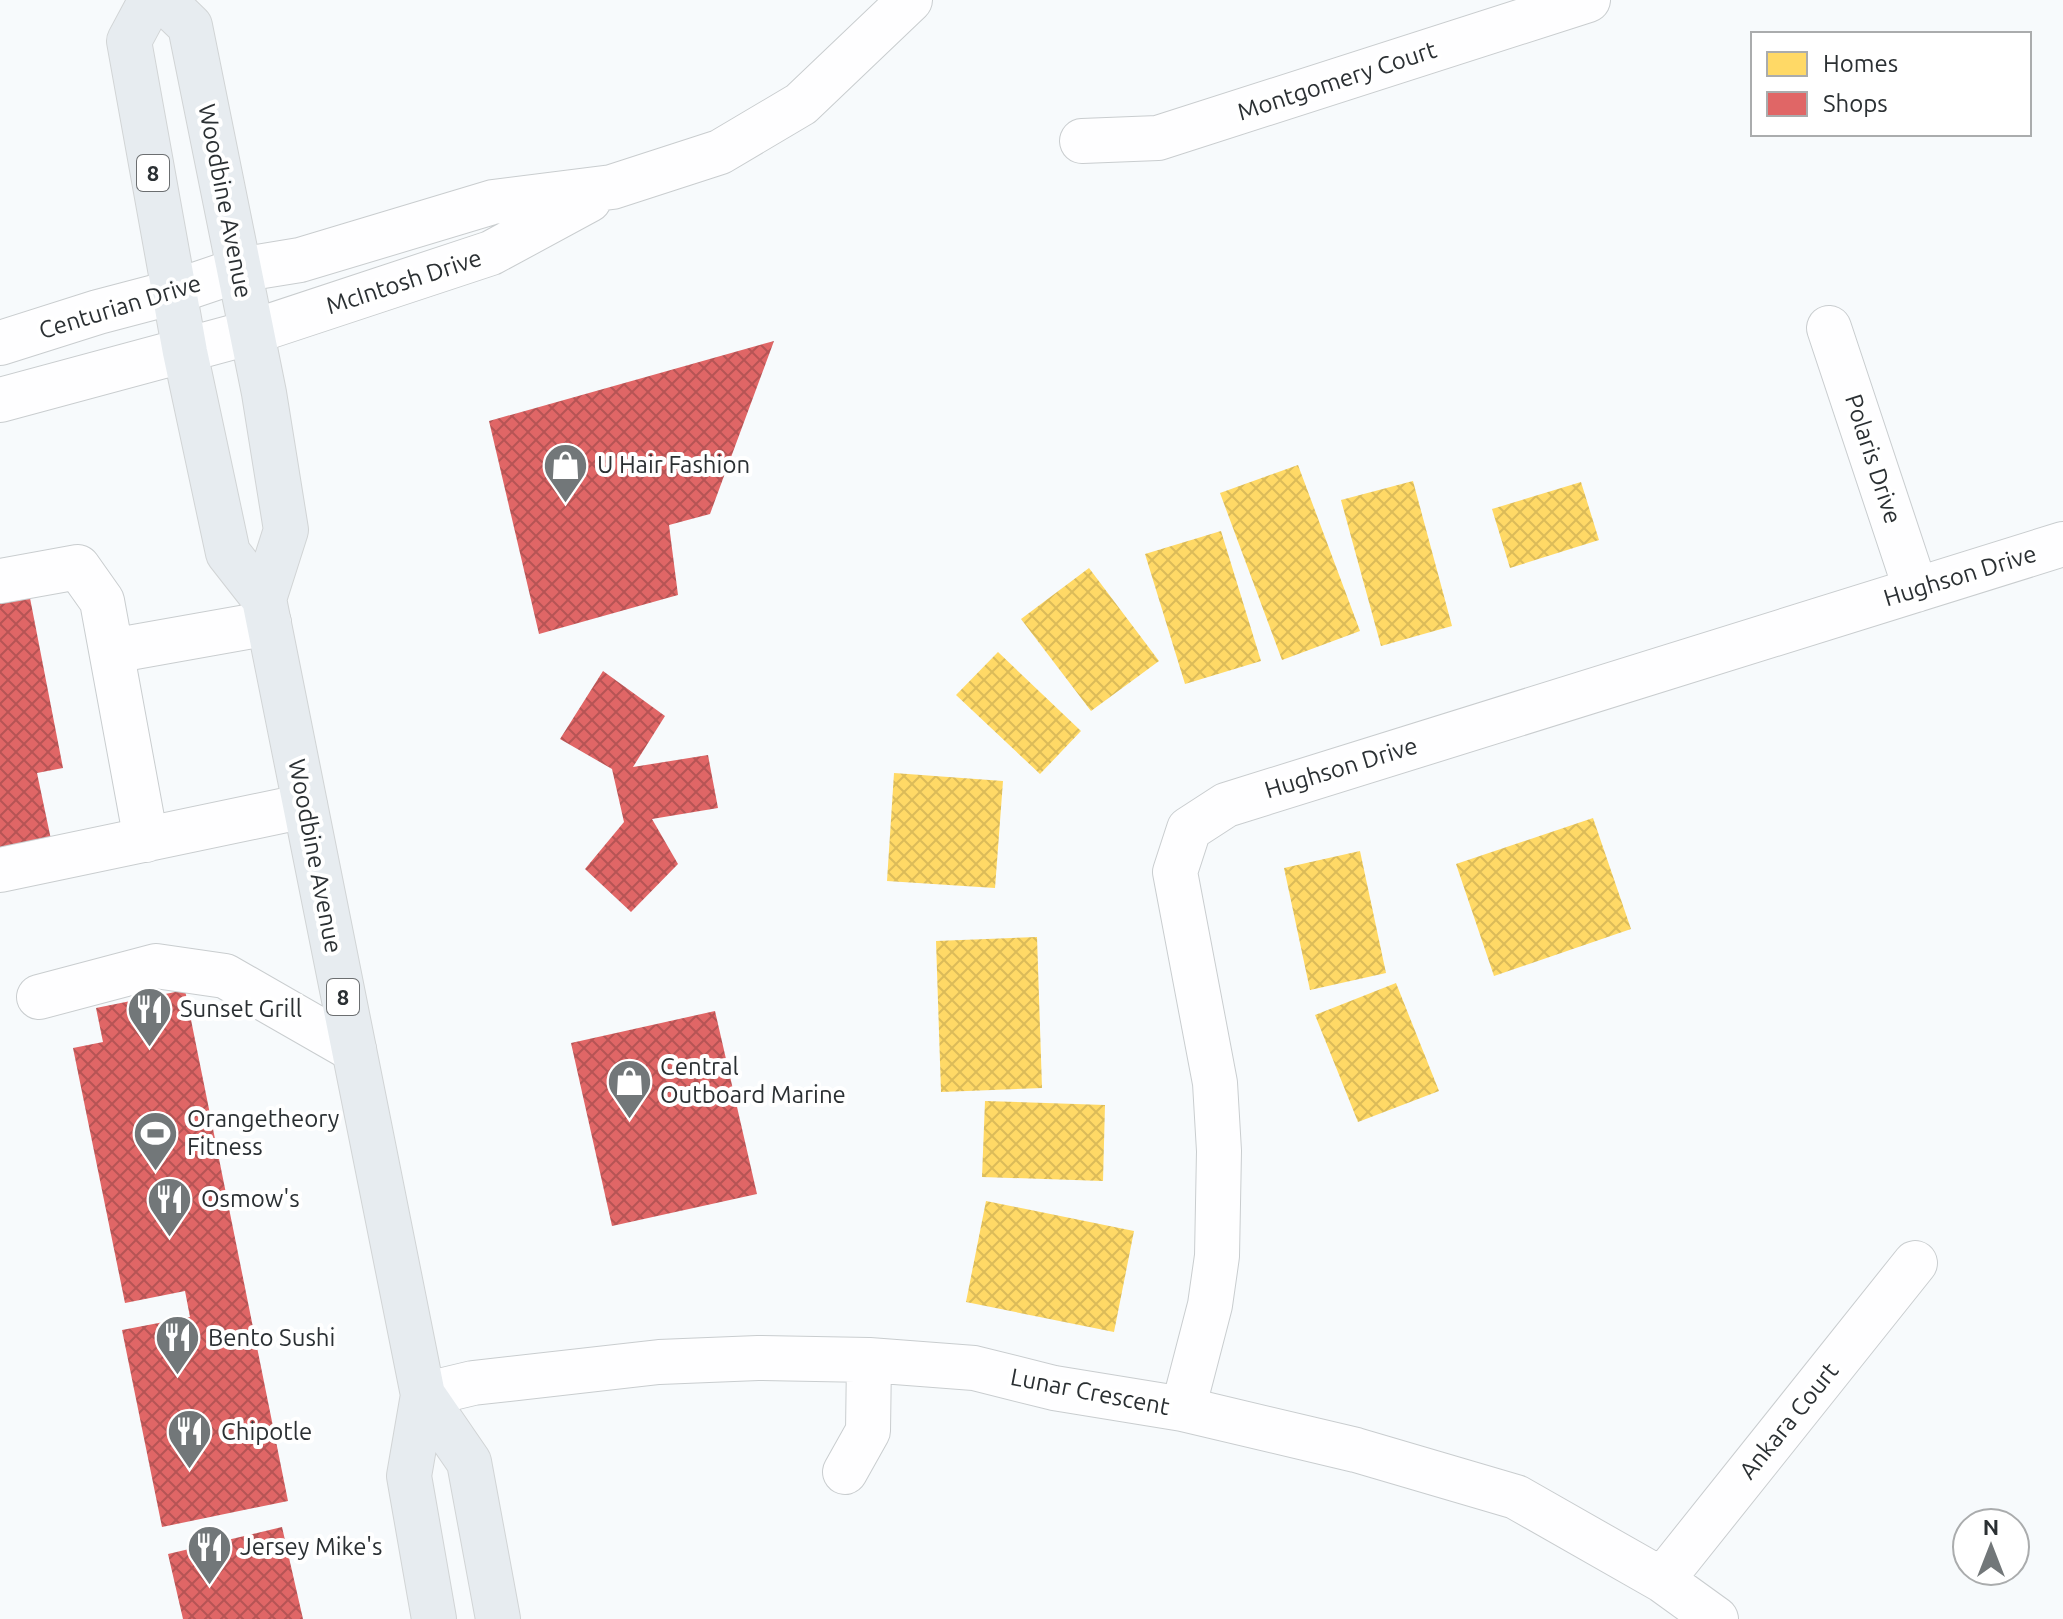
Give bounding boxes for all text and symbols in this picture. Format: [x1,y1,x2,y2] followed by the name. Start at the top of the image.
[1751,32,2031,136] legend
[1234,35,1440,125] street label: Montgomery Court
[1823,50,1898,77] text: Homes
[1823,90,1888,117] text: Shops
[193,102,258,300] street label: Woodbine Avenue
[137,155,169,191] road number: 8
[323,244,485,319] street label: McIntosh Drive
[36,269,204,344] street label: Centurian Drive
[1840,391,1907,527] street label: Polaris Drive
[542,441,590,504] shop icon: U Hair Fashion
[597,451,750,478] place label: U Hair Fashion
[1880,539,2040,612] street label: Hughson Drive
[1261,731,1421,804] street label: Hughson Drive
[283,757,348,955] street label: Woodbine Avenue
[327,979,359,1015] road number: 8
[125,985,173,1048] restaurant icon: Sunset Grill
[180,995,302,1022] place label: Sunset Grill
[660,1053,846,1108] place label: Central Outboard Marine
[605,1057,653,1120] shop icon: Central Outboard Marine
[187,1105,340,1160] place label: Orangetheory Fitness
[132,1109,180,1172] sports icon: Orangetheory Fitness
[146,1175,194,1238] restaurant icon: Osmow's
[201,1185,300,1212] place label: Osmow's
[153,1314,201,1377] restaurant icon: Bento Sushi
[208,1324,335,1351] place label: Bento Sushi
[1734,1357,1844,1484] street label: Ankara Court
[1008,1363,1172,1420] street label: Lunar Crescent
[166,1408,214,1471] restaurant icon: Chipotle
[221,1418,312,1445] place label: Chipotle
[1951,1507,2031,1587] north arrow
[1983,1514,1999,1539] text: N
[185,1523,233,1586] restaurant icon: Jersey Mike's
[240,1533,382,1560] place label: Jersey Mike's

